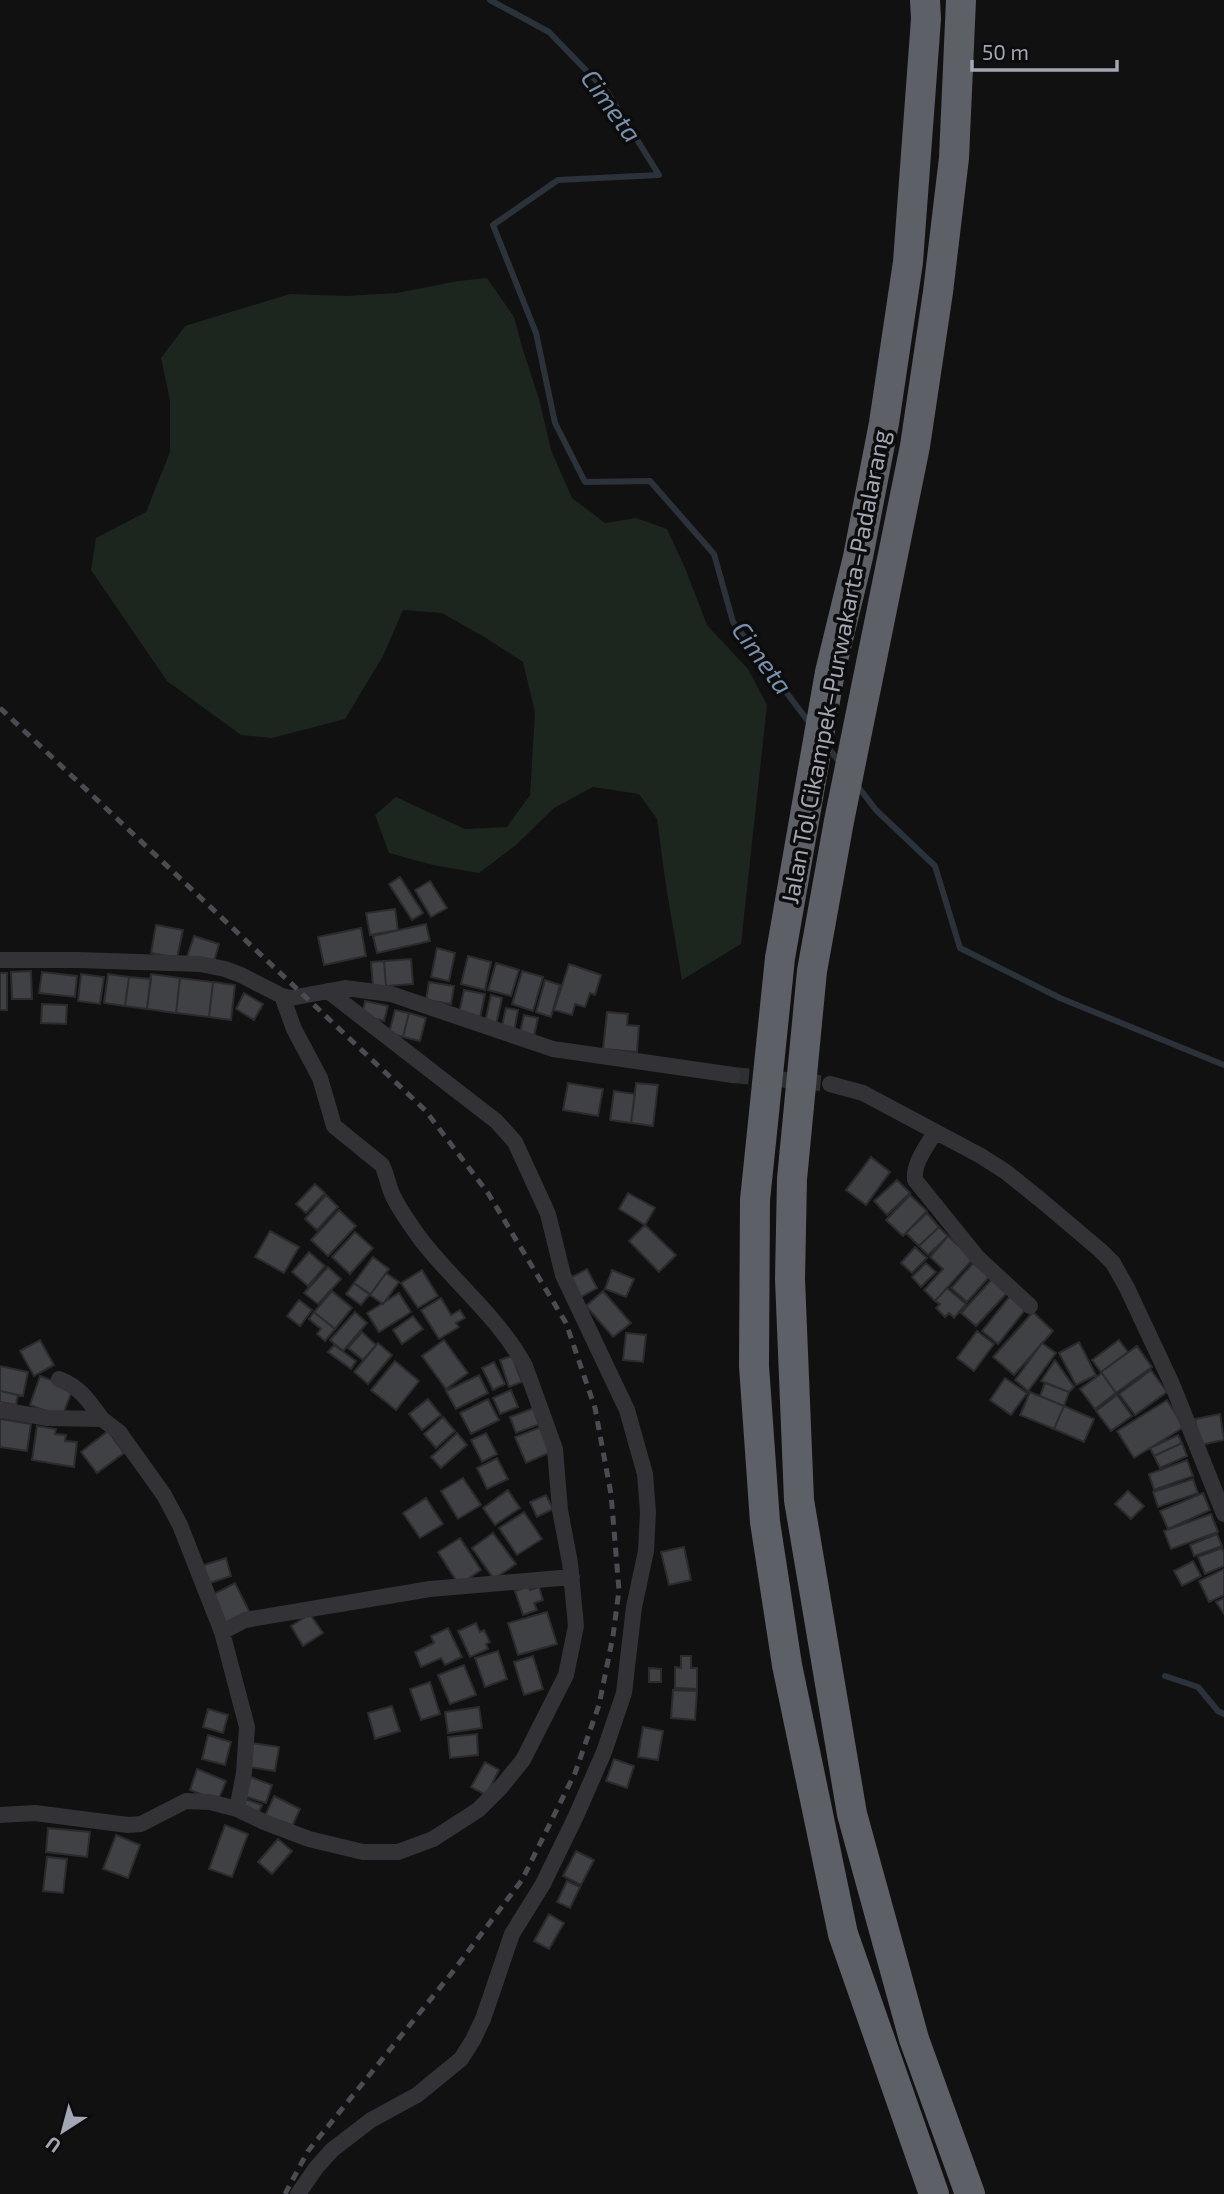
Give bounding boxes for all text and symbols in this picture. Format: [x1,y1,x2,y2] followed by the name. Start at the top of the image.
[972,28,1117,72] scale bar
[982,39,1029,64] text: 50 m
[575,63,649,148] water label: Cimeta
[774,427,895,906] street label: Jalan Tol Cikampek–Purwakarta–Padalarang
[726,615,800,700] water label: Cimeta
[28,2096,98,2166] north arrow
[41,2132,65,2158] text: U

